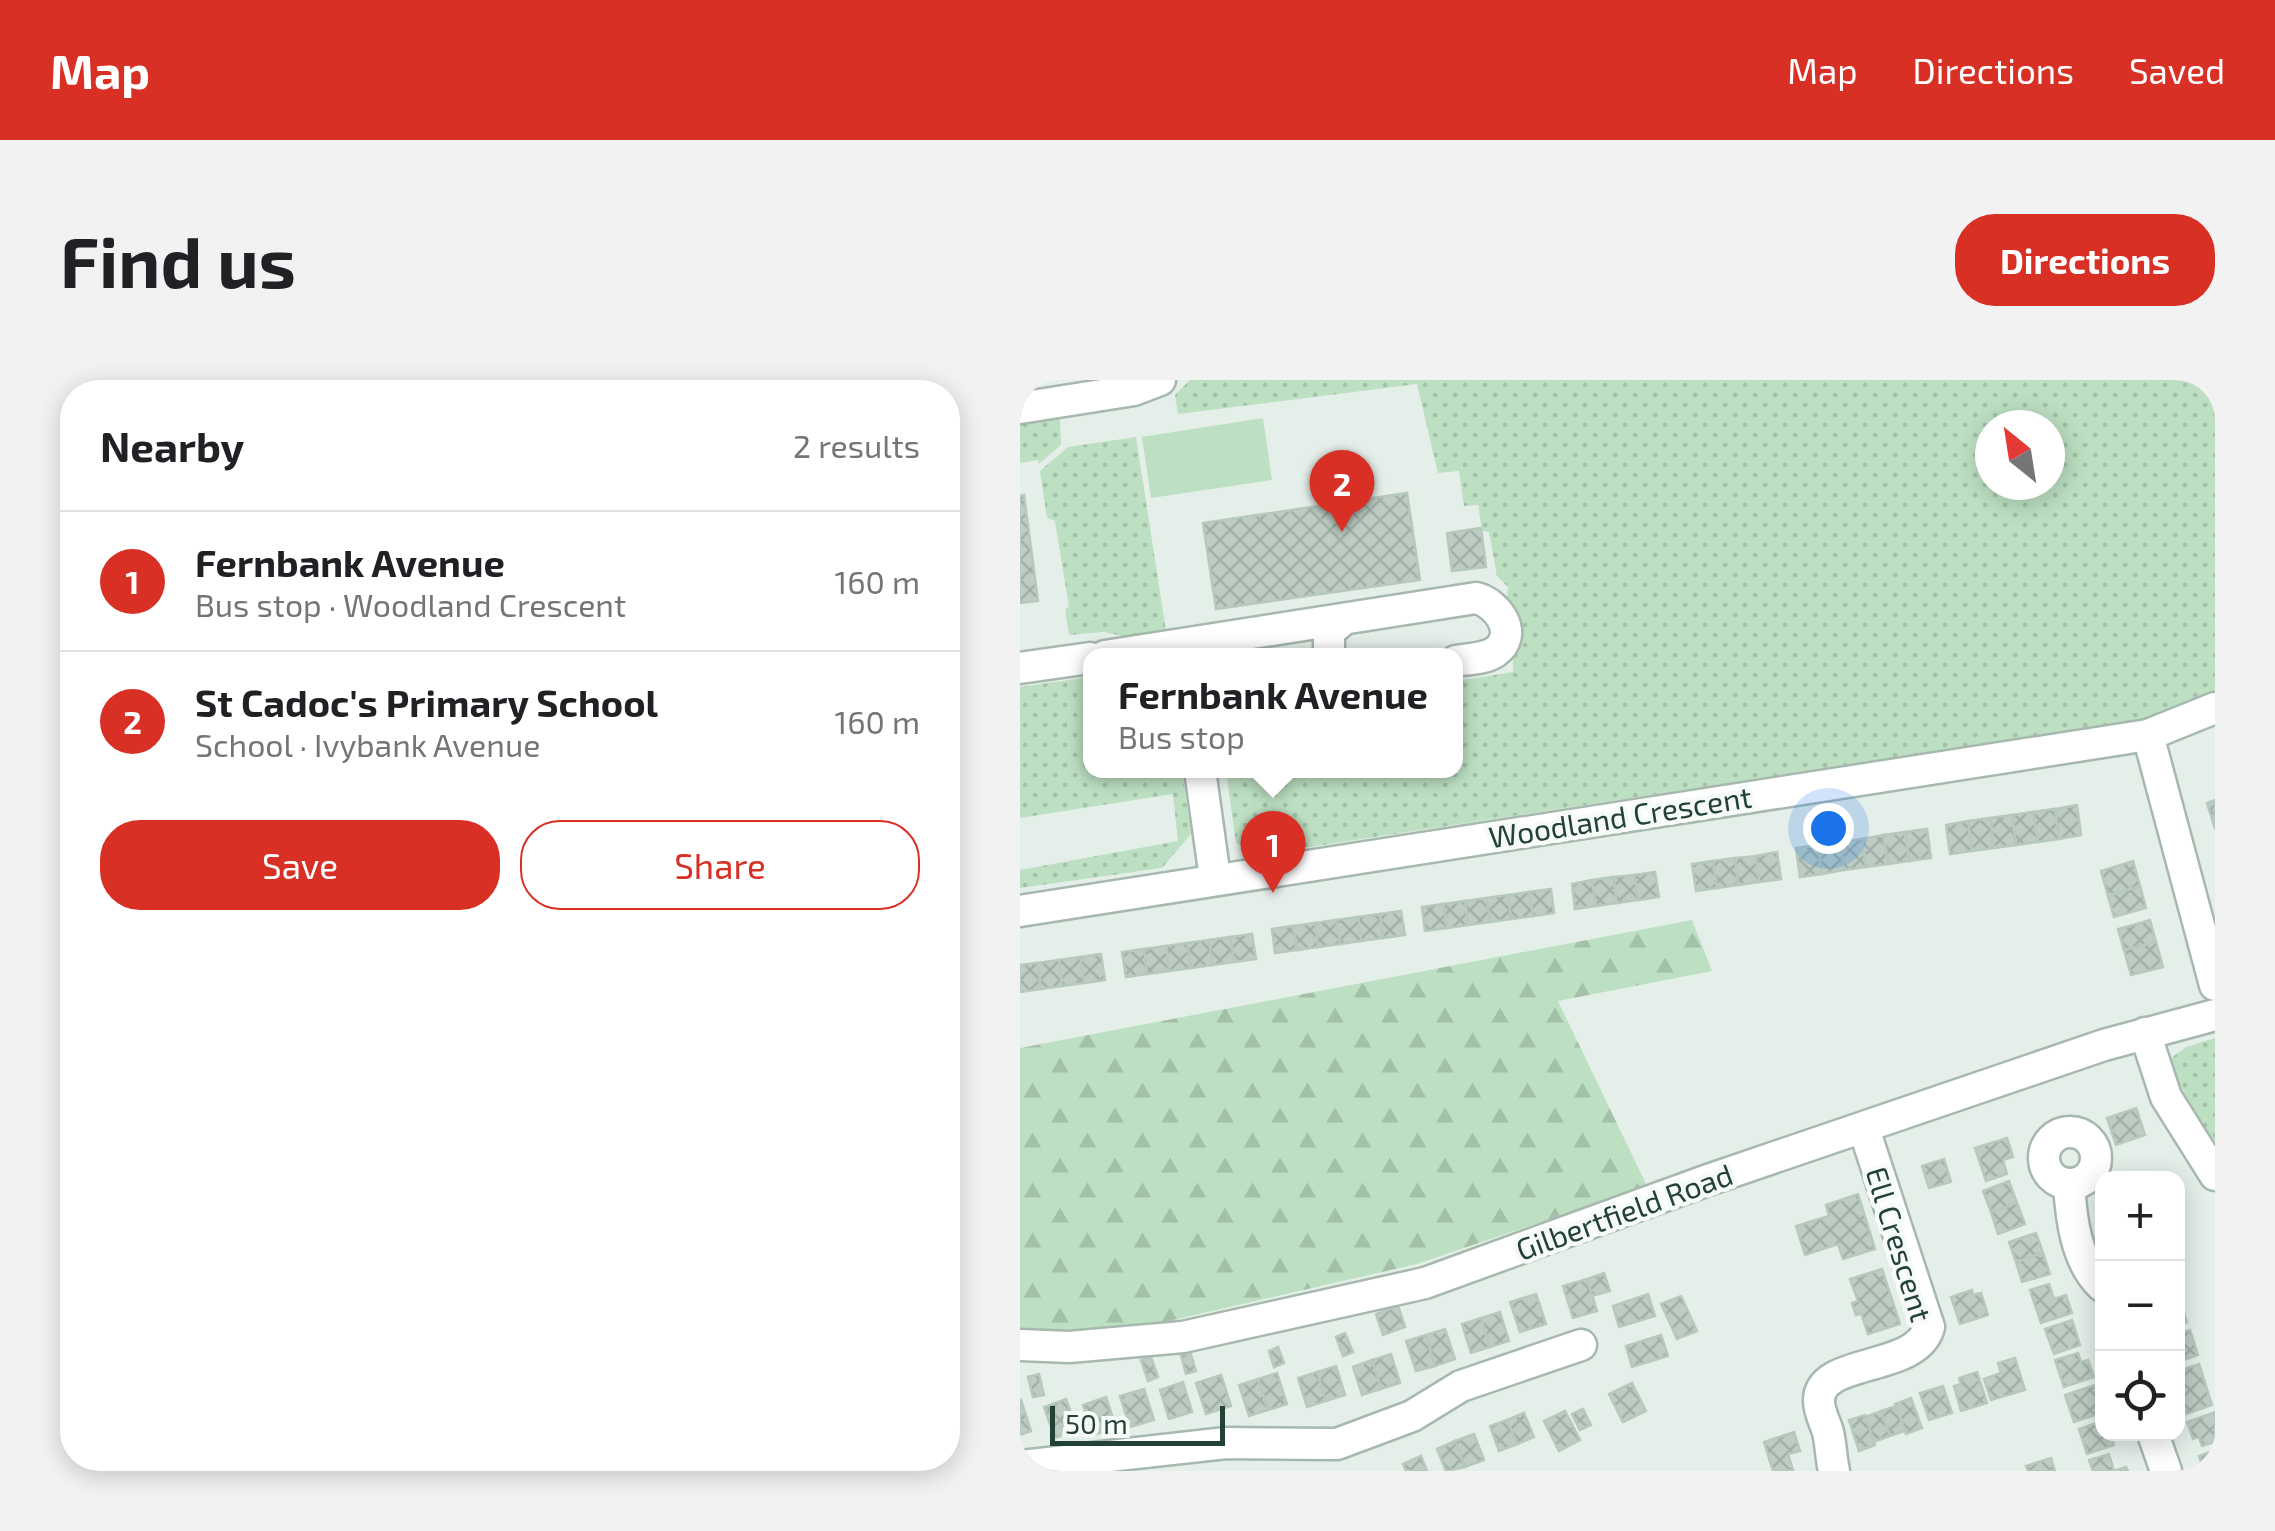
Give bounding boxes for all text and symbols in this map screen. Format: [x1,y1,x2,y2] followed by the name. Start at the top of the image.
[50,41,150,99] text: Map
[1787,49,1858,91] text: Map
[1913,49,2074,91] text: Directions
[2129,49,2225,91] text: Saved
[1955,214,2215,306] button: Directions
[60,218,296,302] text: Find us
[1975,410,2065,500] north arrow
[100,420,244,470] text: Nearby
[793,426,920,464] text: 2 results
[1310,450,1374,532] pin: 2
[195,539,505,585] text: Fernbank Avenue
[126,562,139,600] text: 1
[834,562,920,600] text: 160 m
[195,585,626,623] text: Bus stop · Woodland Crescent
[1083,648,1463,778] popup
[1118,671,1428,717] text: Fernbank Avenue
[195,679,658,725] text: St Cadoc's Primary School
[123,702,142,740] text: 2
[834,702,920,740] text: 160 m
[1118,717,1245,755] text: Bus stop
[195,725,540,763] text: School · Ivybank Avenue
[1486,777,1754,855] street label: Woodland Crescent
[1803,803,1854,854] your location
[1240,810,1306,893] pin: 1
[100,820,500,910] button: Save
[520,820,920,910] button: Share
[1511,1155,1737,1267] street label: Gilbertfield Road
[1859,1162,1941,1326] street label: Ell Crescent
[2095,1171,2185,1441] map controls
[2095,1171,2185,1261] button: +
[2095,1261,2185,1351] button: −
[2095,1351,2185,1441] button: locate
[1050,1401,1225,1446] scale bar
[1065,1406,1128,1440] text: 50 m

